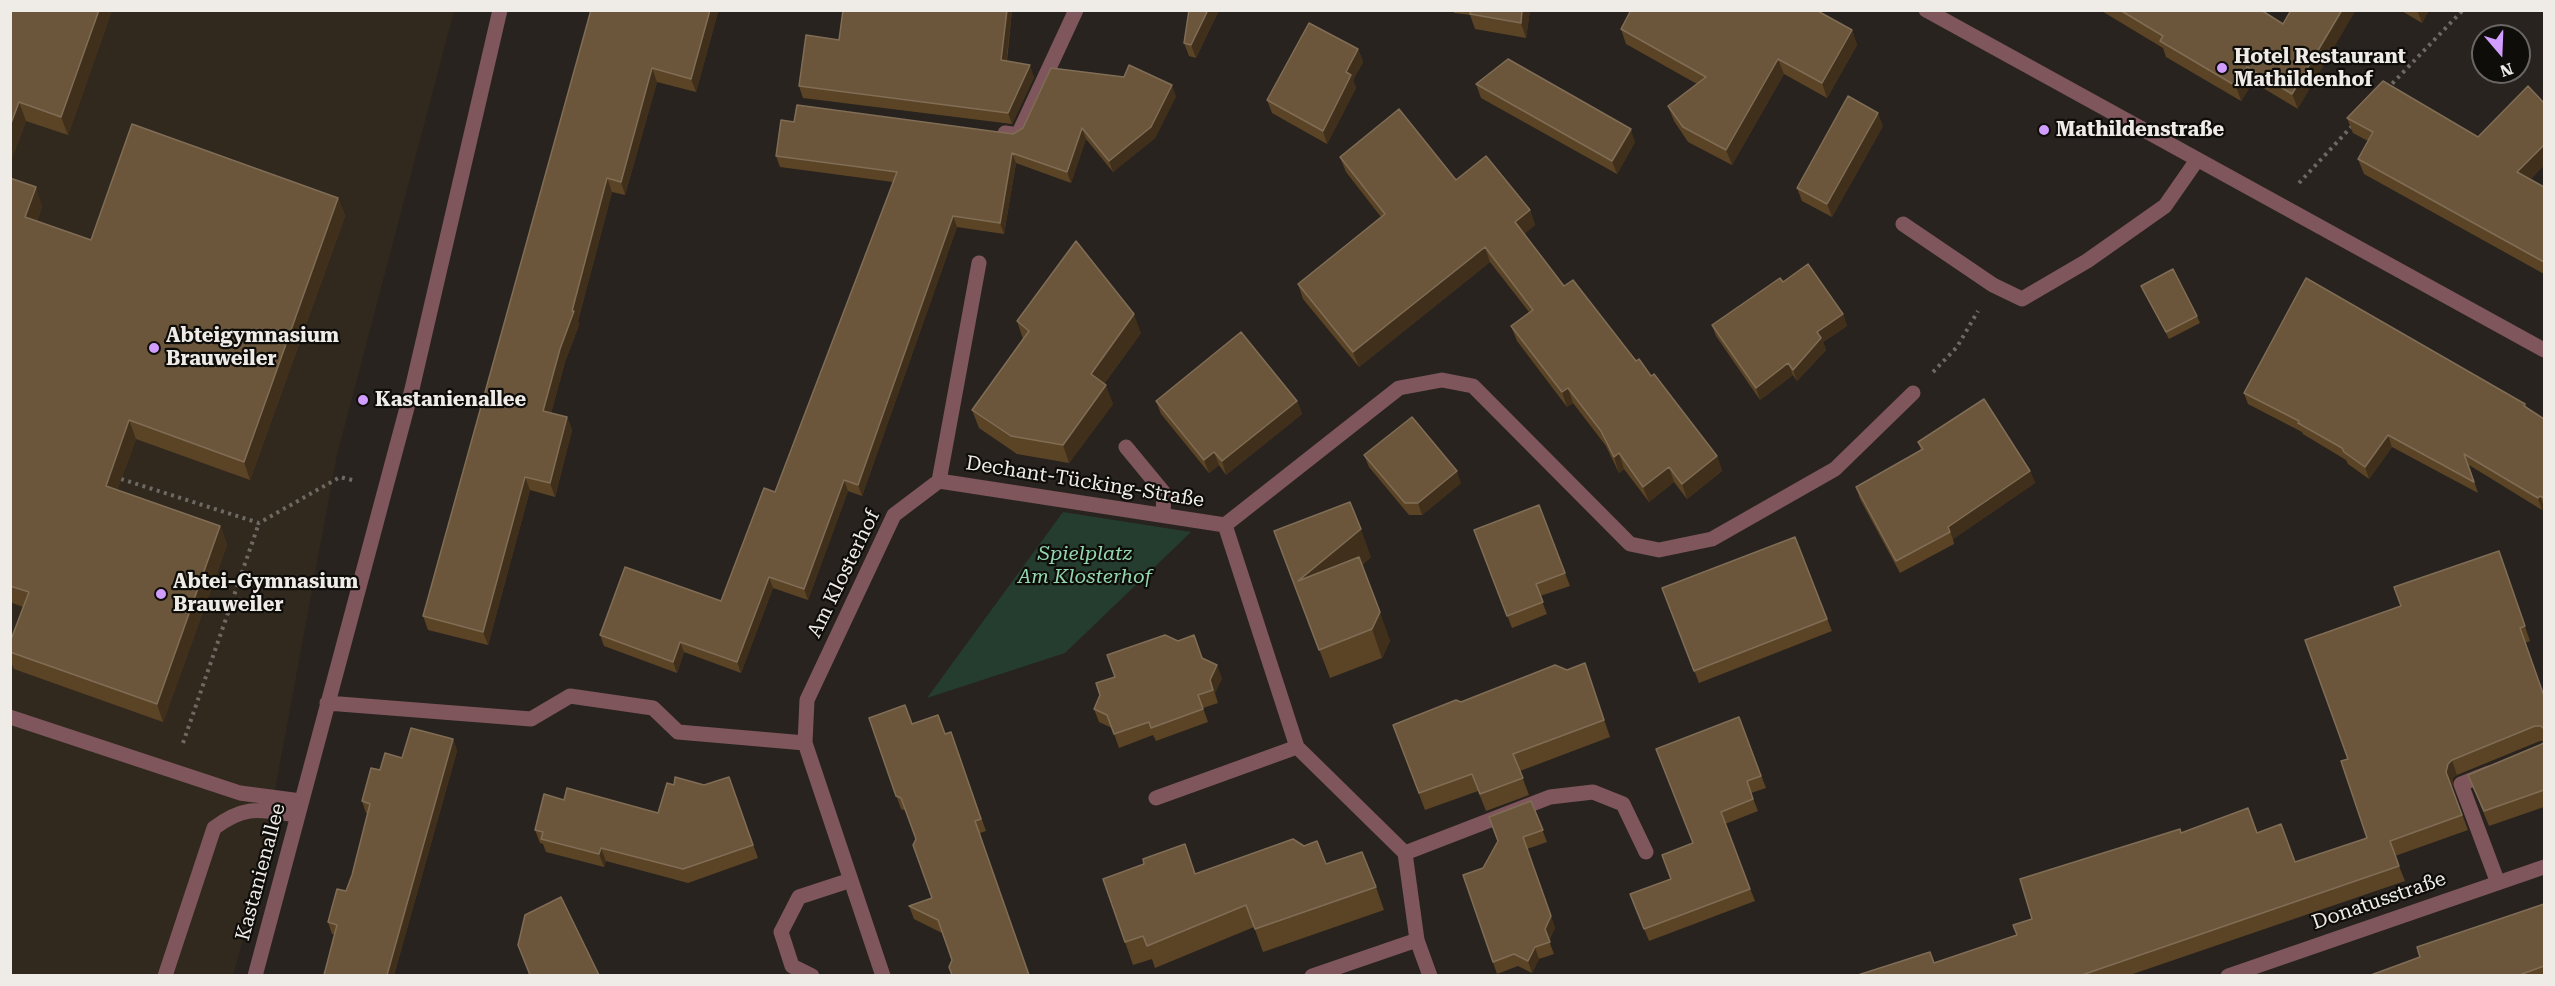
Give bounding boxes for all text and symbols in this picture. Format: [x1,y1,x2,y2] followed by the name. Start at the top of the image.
[2471,24,2531,84] north arrow
[2234,45,2406,92] place label: Hotel Restaurant Mathildenhof
[2497,59,2515,81] text: N
[2215,61,2229,75] marker: Hotel Restaurant Mathildenhof
[2056,118,2224,142] place label: Mathildenstraße
[2037,123,2051,137] marker: Mathildenstraße
[166,324,339,371] place label: Abteigymnasium Brauweiler
[147,341,161,355] marker: Abteigymnasium Brauweiler
[375,388,526,412] place label: Kastanienallee
[356,393,370,407] marker: Kastanienallee
[964,451,1206,513] street label: Dechant-Tücking-Straße
[803,506,885,642] street label: Am Klosterhof
[1018,542,1152,589] park label: Spielplatz Am Klosterhof
[173,570,358,617] place label: Abtei-Gymnasium Brauweiler
[154,587,168,601] marker: Abtei-Gymnasium Brauweiler
[231,801,291,943] street label: Kastanienallee
[2309,867,2449,935] street label: Donatusstraße

